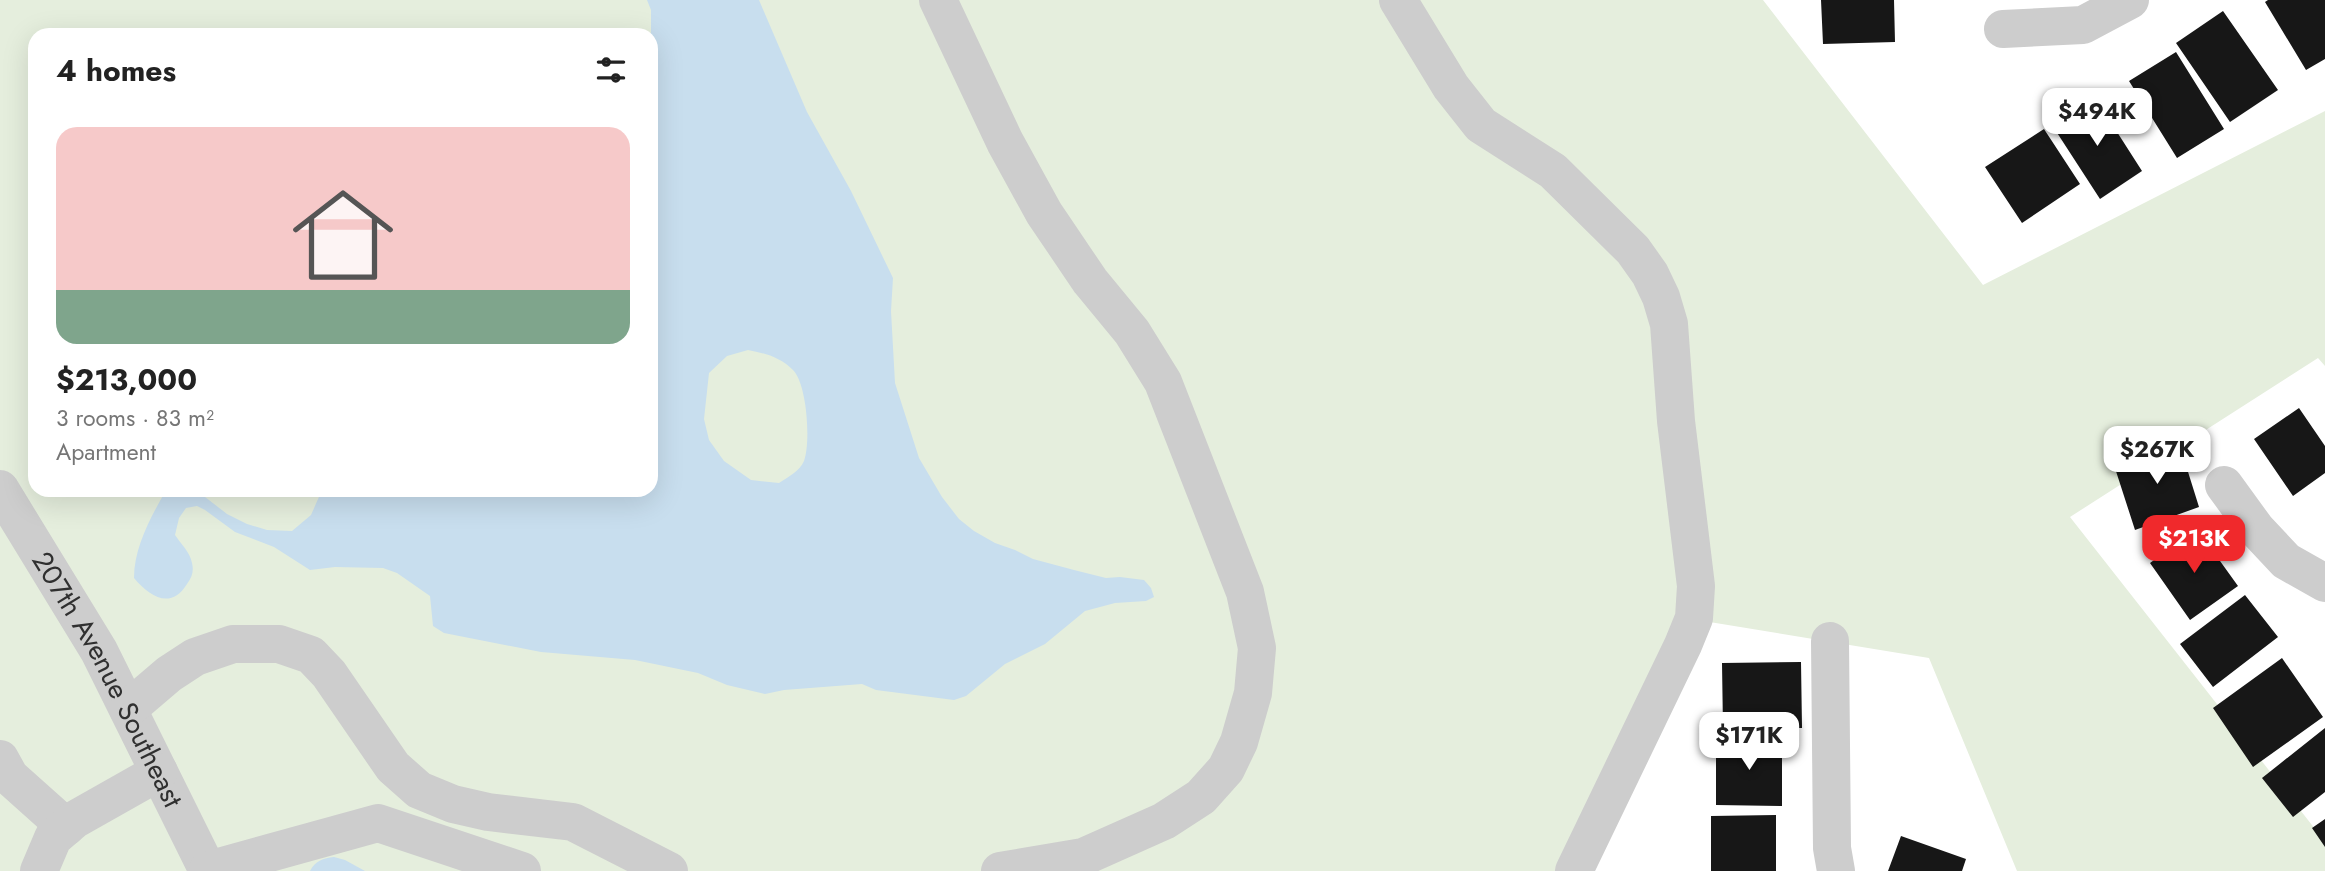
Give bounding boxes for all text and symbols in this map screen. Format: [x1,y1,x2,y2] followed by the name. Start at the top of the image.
[56,49,176,92] text: 4 homes
[592,51,630,89] icon: filters
[2048,88,2146,148] pin: $494K
[2058,94,2136,128] text: $494K
[280,172,406,298] icon: home
[56,358,197,401] text: $213,000
[56,401,214,435] text: 3 rooms · 83 m²
[2108,426,2206,486] pin: $267K
[2120,432,2194,466] text: $267K
[56,435,156,469] text: Apartment
[2145,516,2243,575] pin: $213K
[2158,521,2230,555] text: $213K
[22,544,193,815] street label: 207th Avenue Southeast
[1700,712,1798,772] pin: $171K
[1715,718,1783,752] text: $171K

